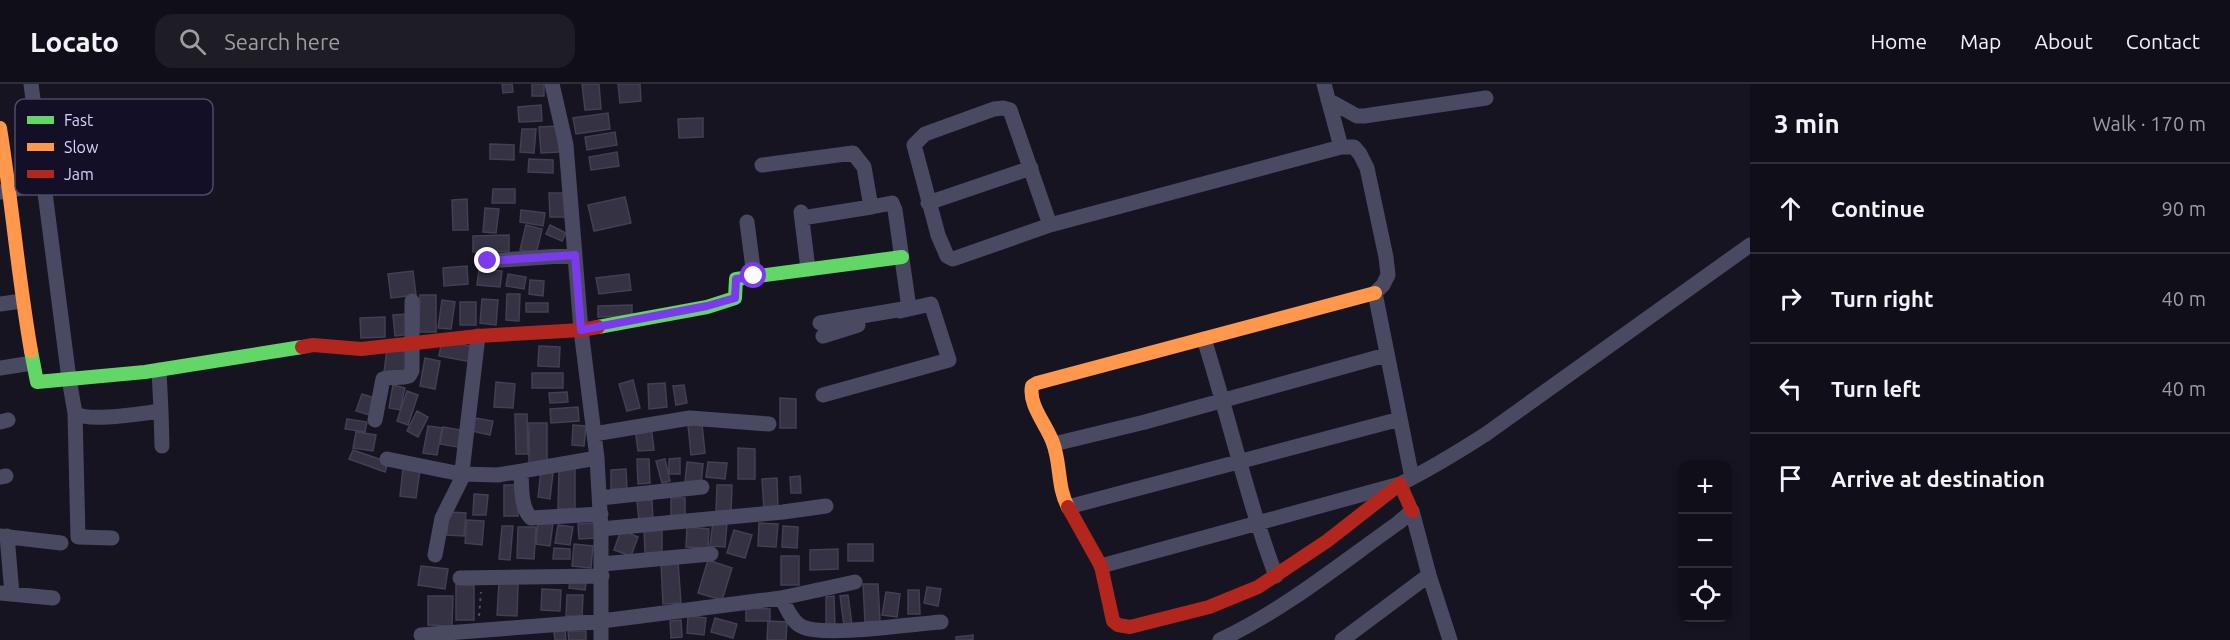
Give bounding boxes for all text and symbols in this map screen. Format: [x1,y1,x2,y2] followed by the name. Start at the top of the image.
[155,14,575,68] search box
[176,25,209,58] icon: search
[30,26,119,57] text: Locato
[224,29,340,54] text: Search here
[1870,29,1927,53] text: Home
[1960,29,2001,53] text: Map
[2034,29,2093,53] text: About
[2126,29,2200,53] text: Contact
[15,99,213,195] legend
[1774,109,1840,138] text: 3 min
[64,111,94,129] text: Fast
[2093,112,2206,135] text: Walk · 170 m
[64,138,99,156] text: Slow
[64,165,94,183] text: Jam
[1774,192,1807,225] icon: ahead
[1831,196,1925,221] text: Continue
[2162,197,2206,220] text: 90 m
[474,247,500,273] route end
[740,262,766,288] route start
[1774,282,1807,315] icon: right
[1831,286,1933,311] text: Turn right
[2162,287,2206,310] text: 40 m
[1774,372,1807,405] icon: left
[1831,376,1921,401] text: Turn left
[2162,377,2206,400] text: 40 m
[1678,460,1732,622] map controls
[1678,460,1732,514] button: +
[1774,462,1807,495] icon: arrive
[1831,466,2045,491] text: Arrive at destination
[1678,514,1732,568] button: −
[1678,568,1732,622] button: locate

